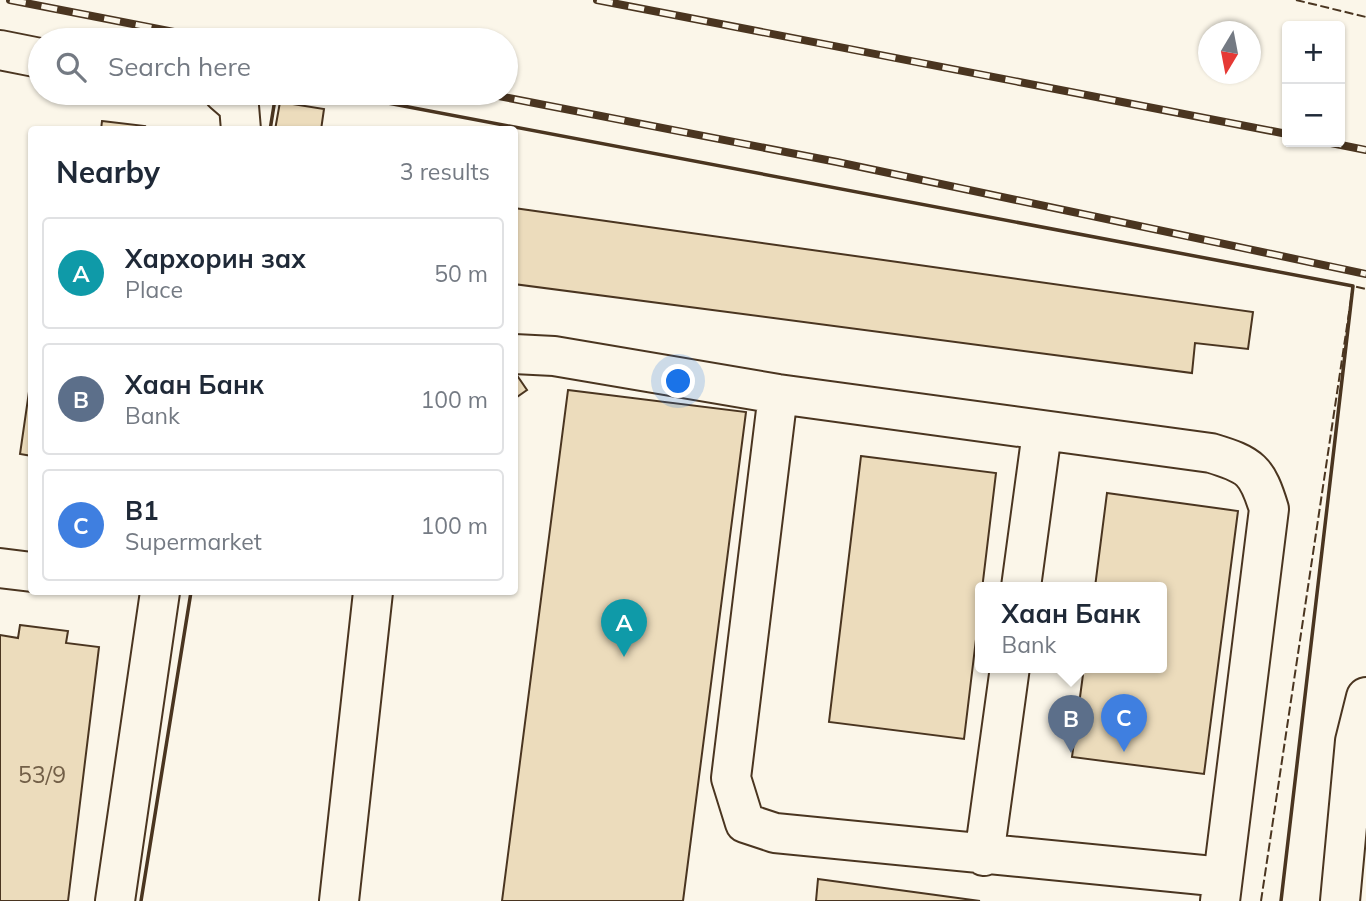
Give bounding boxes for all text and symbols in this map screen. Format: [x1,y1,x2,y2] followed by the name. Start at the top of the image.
[1198,21,1261,84] north arrow
[1282,21,1345,147] map controls
[1282,21,1345,84] button: +
[28,28,518,105] search box
[52,48,90,86] icon: search
[108,50,251,83] text: Search here
[1282,84,1345,147] button: −
[56,153,160,191] text: Nearby
[400,157,490,186] text: 3 results
[125,242,306,275] text: Хархорин зах
[72,259,90,288] text: A
[434,259,488,288] text: 50 m
[125,275,183,304] text: Place
[661,364,695,398] your location
[125,368,264,401] text: Хаан Банк
[73,385,89,414] text: B
[420,385,488,414] text: 100 m
[125,401,180,430] text: Bank
[125,494,159,527] text: B1
[73,511,89,540] text: C
[420,511,488,540] text: 100 m
[125,527,262,556] text: Supermarket
[975,582,1167,673] popup
[1002,597,1140,630] text: Хаан Банк
[601,599,647,657] pin: A
[1002,630,1056,659] text: Bank
[1101,694,1147,752] pin: C
[1048,695,1094,753] pin: B
[18,760,66,789] house number: 53/9

